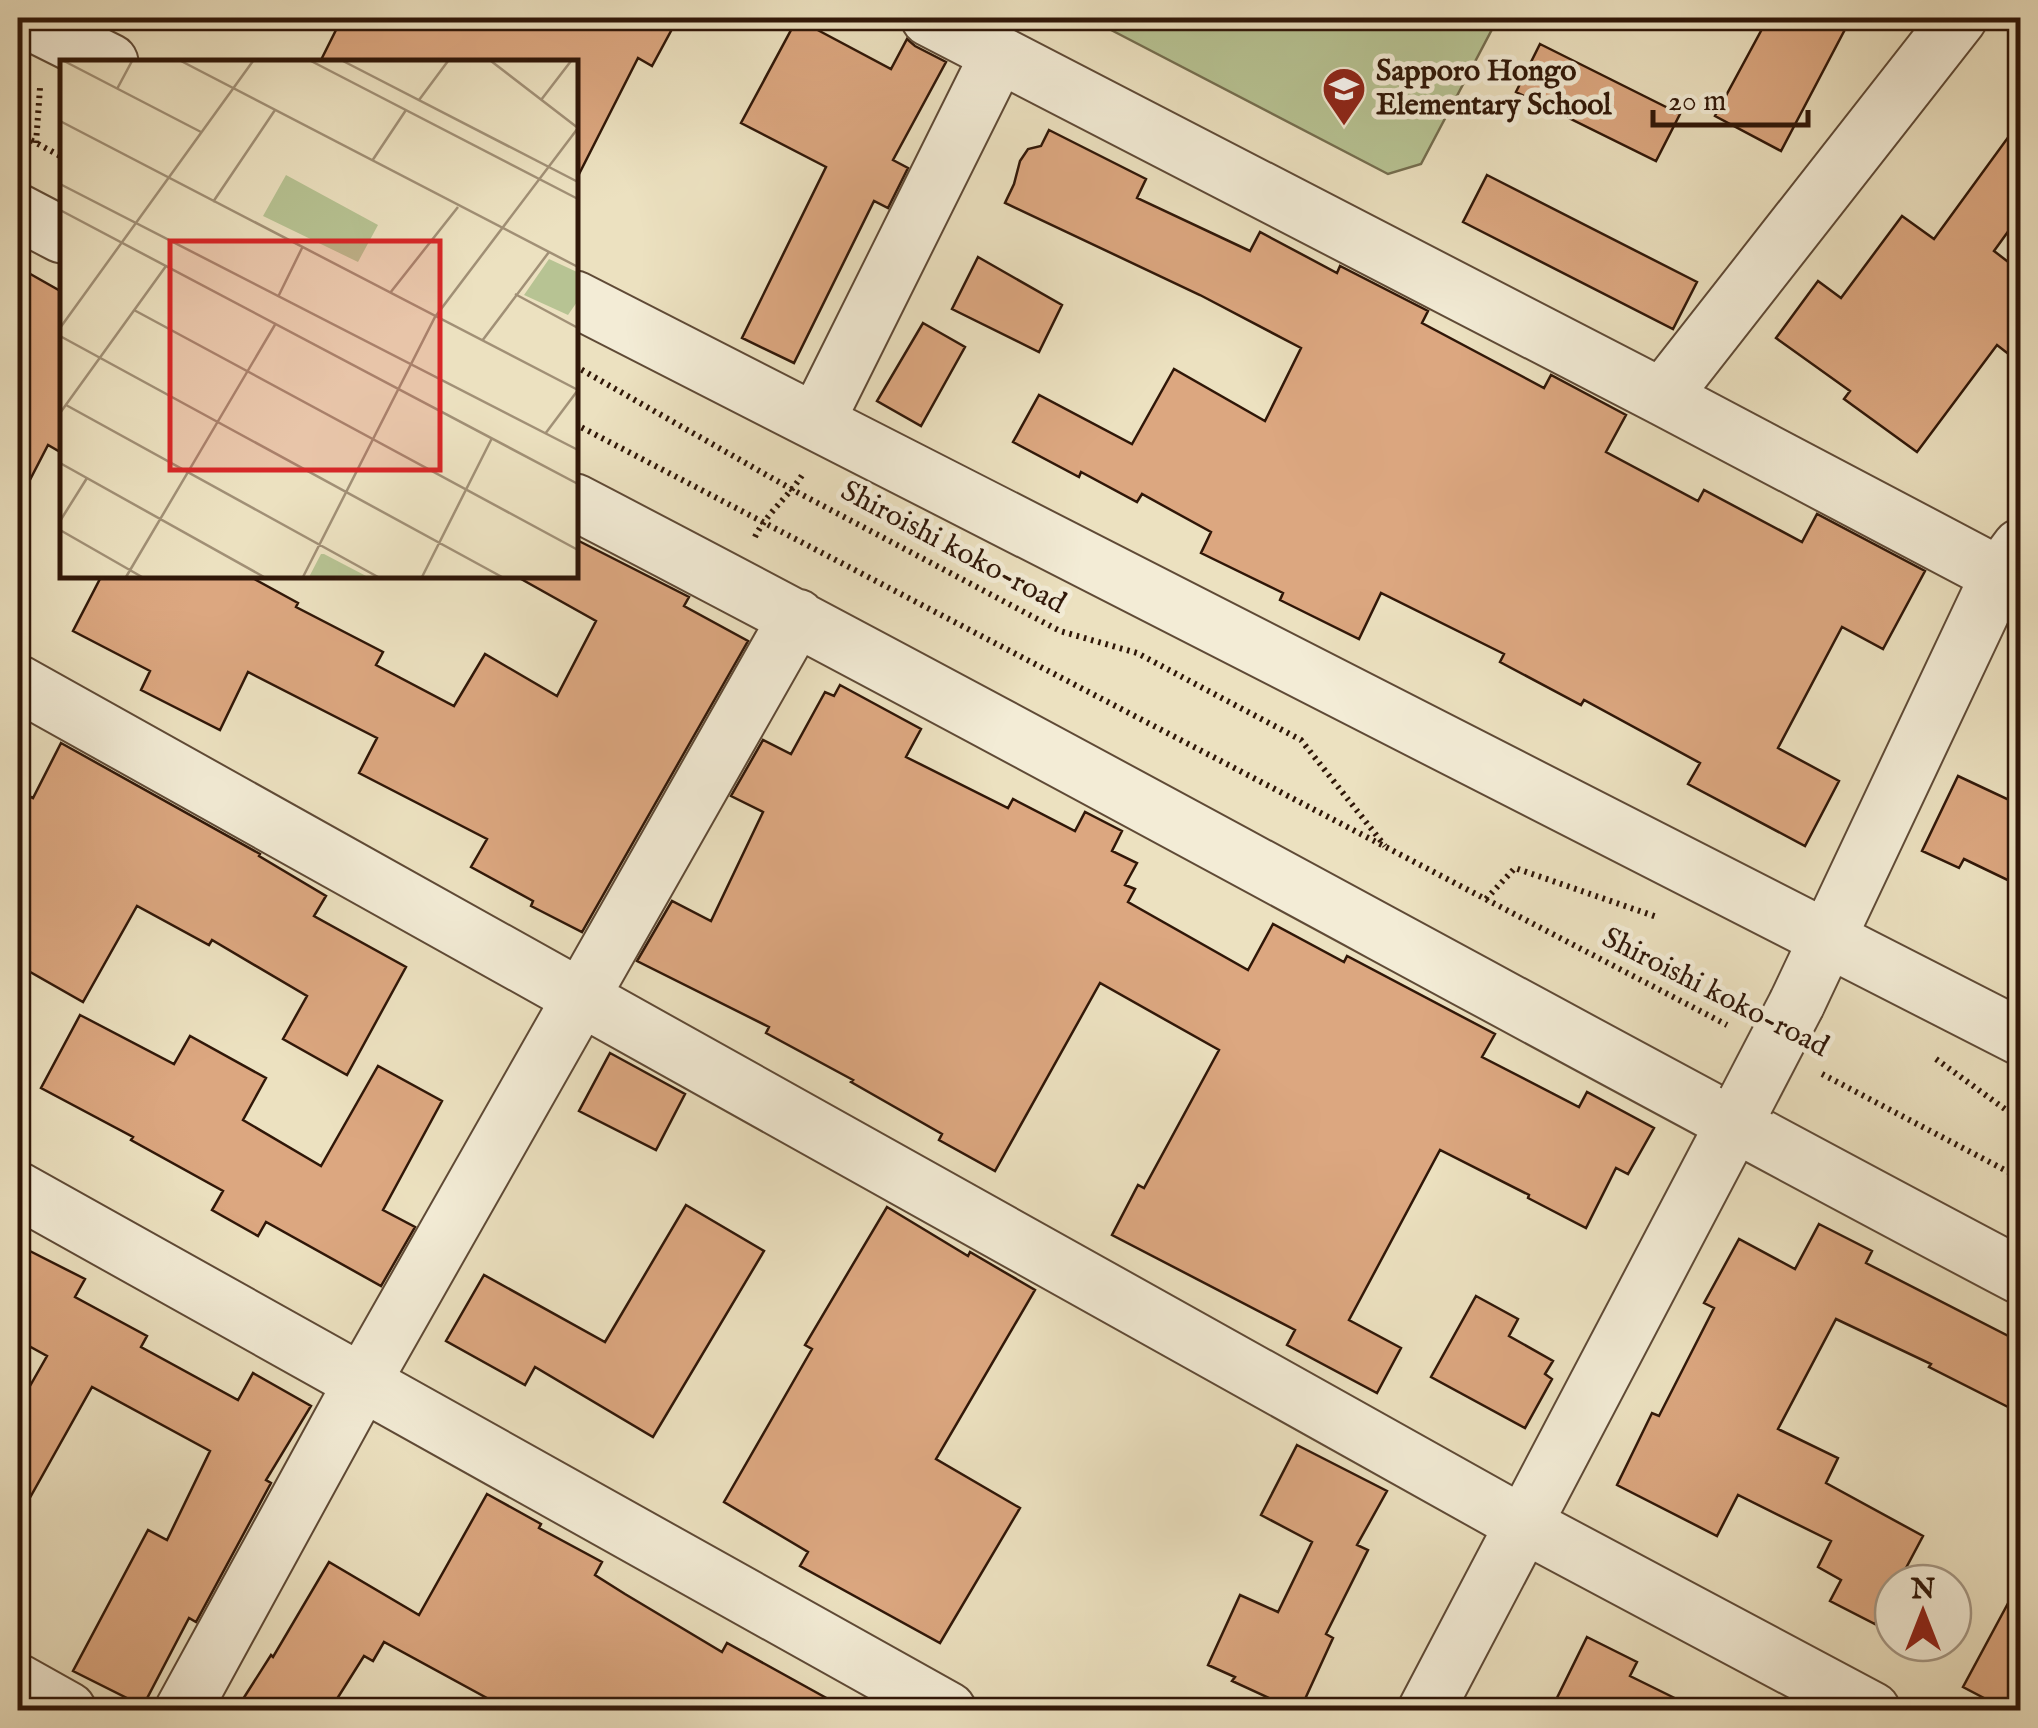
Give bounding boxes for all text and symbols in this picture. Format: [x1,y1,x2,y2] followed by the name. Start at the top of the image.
[1376,53,1612,125] place label: Sapporo Hongo Elementary School
[60,60,578,578] inset map
[1653,65,1808,127] scale bar
[1321,66,1367,127] school or university icon: Sapporo Hongo Elementary School
[1668,83,1727,121] text: 20 m
[834,473,1073,624] street label: Shiroishi koko-road
[1595,919,1836,1067] street label: Shiroishi koko-road
[1873,1563,1973,1663] north arrow
[1910,1573,1935,1608] text: N

